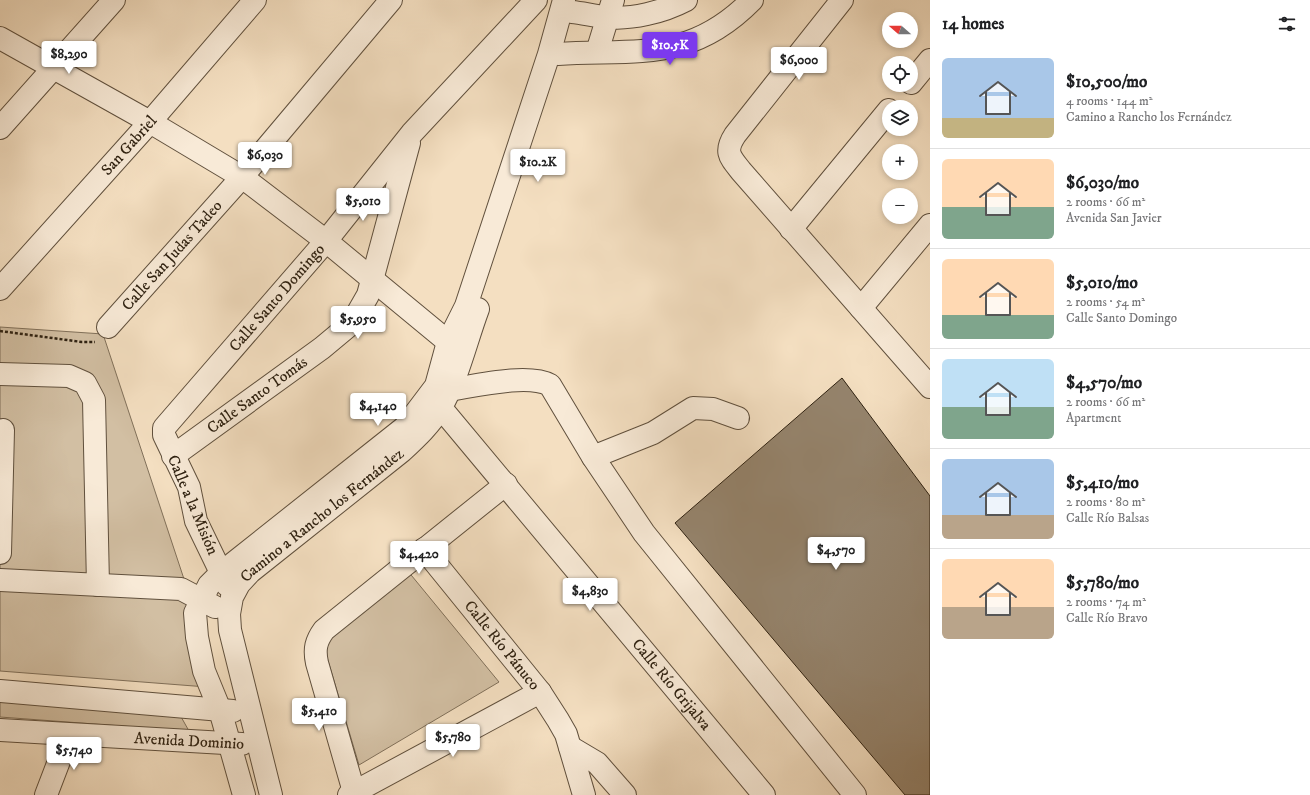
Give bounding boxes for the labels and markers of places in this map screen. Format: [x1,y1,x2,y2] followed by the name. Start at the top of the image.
[637,32,703,66] pin: $10.5K
[36,41,102,75] pin: $8,290
[766,47,832,81] pin: $6,000
[232,142,298,176] pin: $6,030
[505,149,571,183] pin: $10.2K
[330,188,396,222] pin: $5,010
[325,306,391,340] pin: $5,950
[345,393,411,427] pin: $4,140
[803,537,869,571] pin: $4,570
[386,541,452,575] pin: $4,420
[557,578,623,612] pin: $4,830
[286,698,352,732] pin: $5,410
[420,724,486,758] pin: $5,780
[41,737,107,771] pin: $5,740

